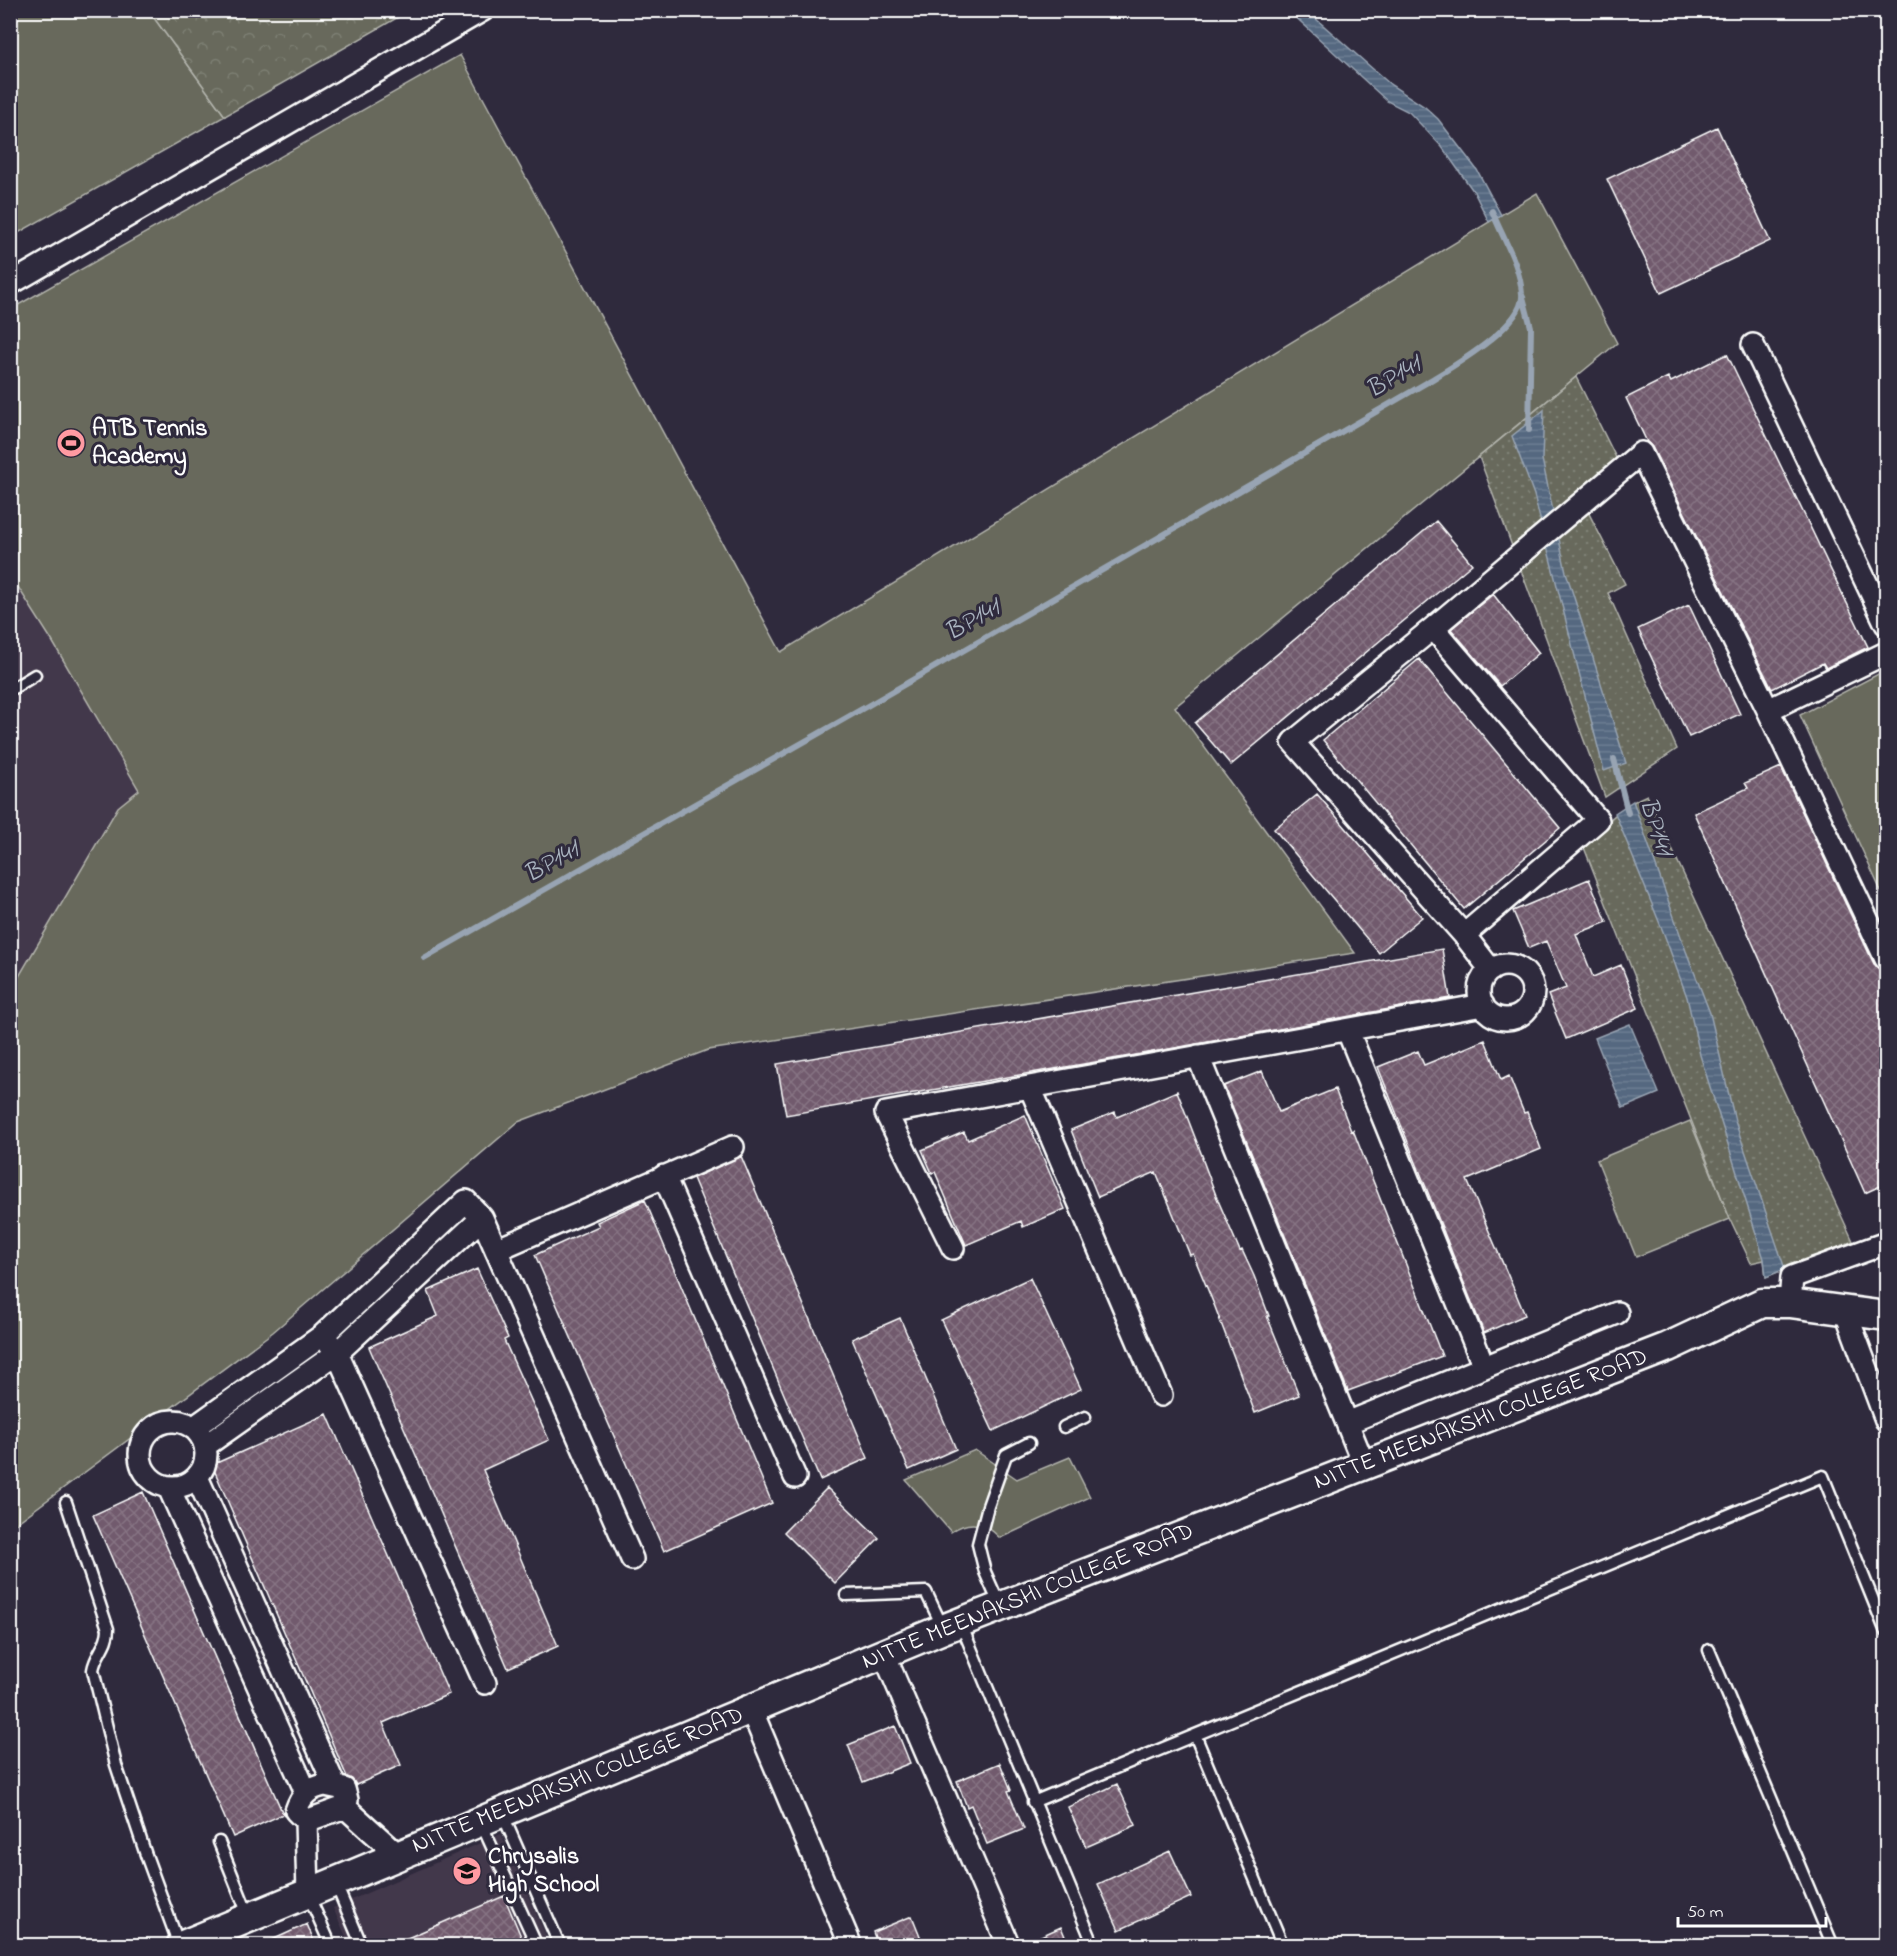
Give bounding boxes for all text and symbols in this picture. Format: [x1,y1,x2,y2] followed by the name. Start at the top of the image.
[1359,345,1432,409] water label: BP141
[92,412,207,476] place label: ATB Tennis Academy
[55,427,87,459] sports icon: ATB Tennis Academy
[938,588,1011,652] water label: BP141
[1628,793,1683,864] water label: BP141
[517,830,590,894] water label: BP141
[1309,1340,1653,1500] street label: NITTE MEENAKSHI COLLEGE ROAD
[857,1514,1199,1680] street label: NITTE MEENAKSHI COLLEGE ROAD
[407,1698,749,1864] street label: NITTE MEENAKSHI COLLEGE ROAD
[488,1840,599,1904] place label: Chrysalis High School
[451,1855,483,1887] school or university icon: Chrysalis High School
[1678,1890,1826,1928] scale bar
[1687,1900,1724,1926] text: 50 m

